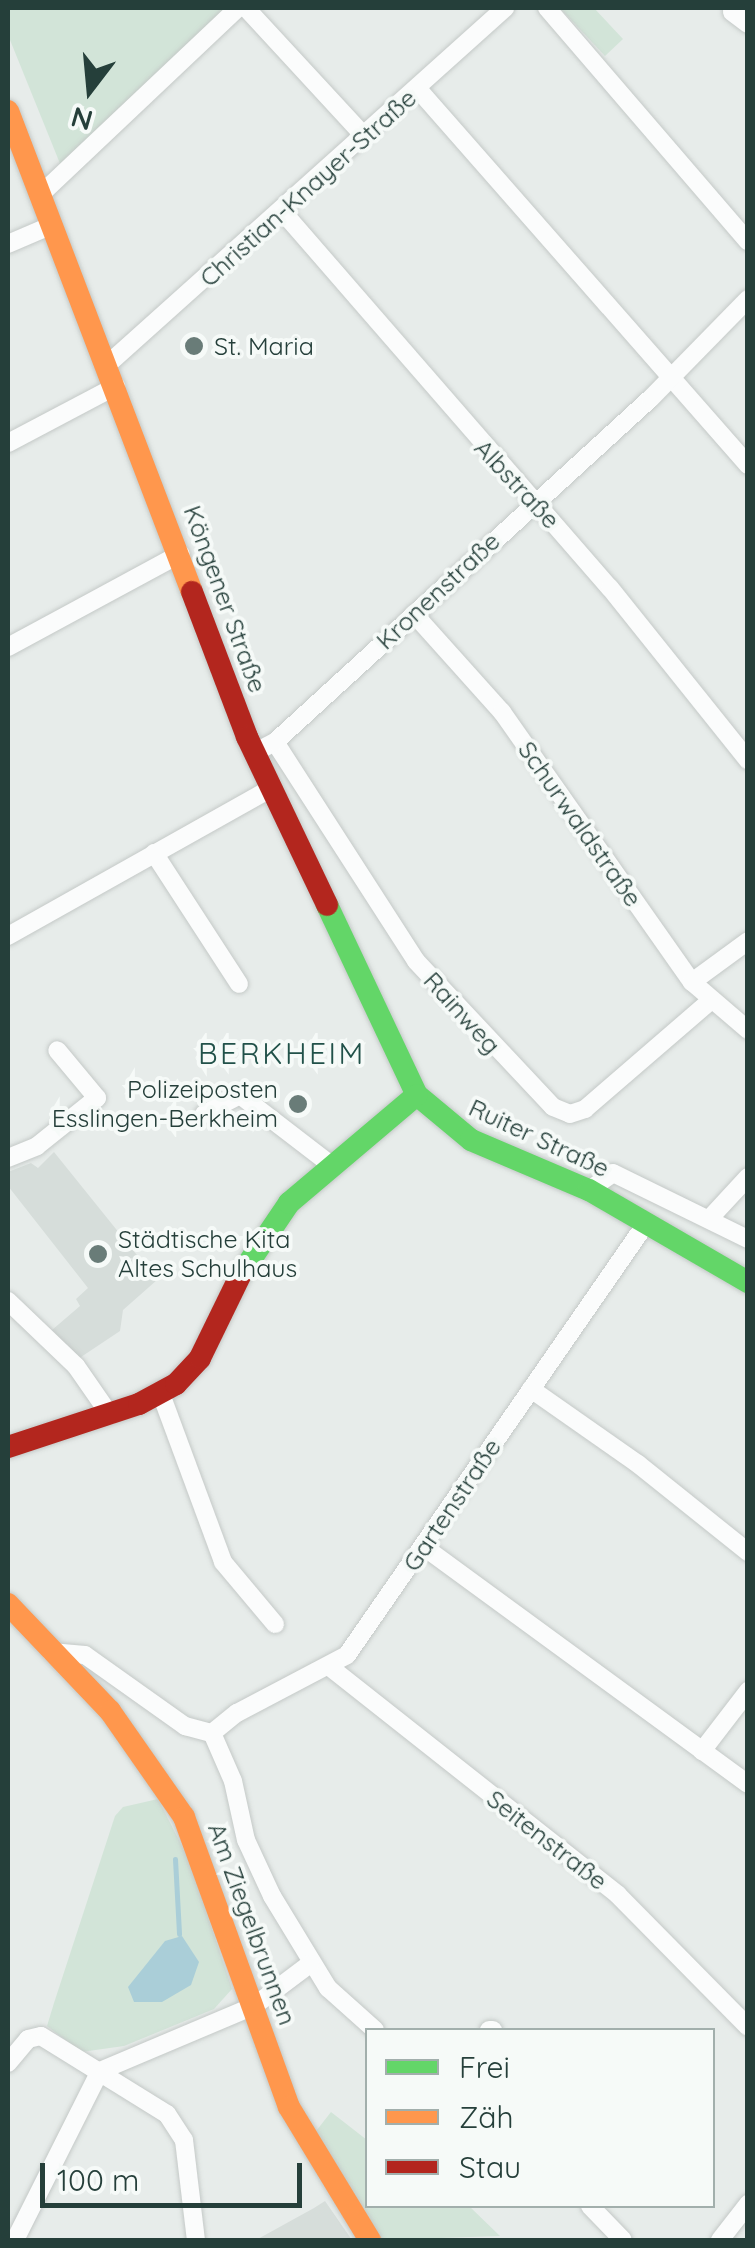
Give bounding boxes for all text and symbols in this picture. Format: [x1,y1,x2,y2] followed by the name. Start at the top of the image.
[40,40,140,140] north arrow
[194,83,422,293] street label: Christian-Knayer-Straße
[67,100,96,139] text: N
[214,331,314,361] place label: St. Maria
[183,335,205,357] marker: St. Maria
[468,433,566,535] street label: Albstraße
[177,501,273,697] street label: Köngener Straße
[370,526,506,656] street label: Kronenstraße
[512,736,648,912] street label: Schurwaldstraße
[417,966,507,1060] street label: Rainweg
[198,1035,366,1071] district label: BERKHEIM
[52,1075,278,1134] place label: Polizeiposten Esslingen-Berkheim
[464,1092,614,1184] street label: Ruiter Straße
[287,1093,309,1115] marker: Polizeiposten Esslingen-Berkheim
[118,1225,297,1284] place label: Städtische Kita Altes Schulhaus
[87,1243,109,1265] marker: Städtische Kita Altes Schulhaus
[397,1433,507,1577] street label: Gartenstraße
[481,1784,613,1896] street label: Seitenstraße
[202,1819,302,2029] street label: Am Ziegelbrunnen
[365,2028,715,2208] legend
[459,2048,510,2086] text: Frei
[459,2098,514,2136] text: Zäh
[45,2143,308,2205] scale bar
[459,2148,521,2186] text: Stau
[57,2161,139,2199] text: 100 m

